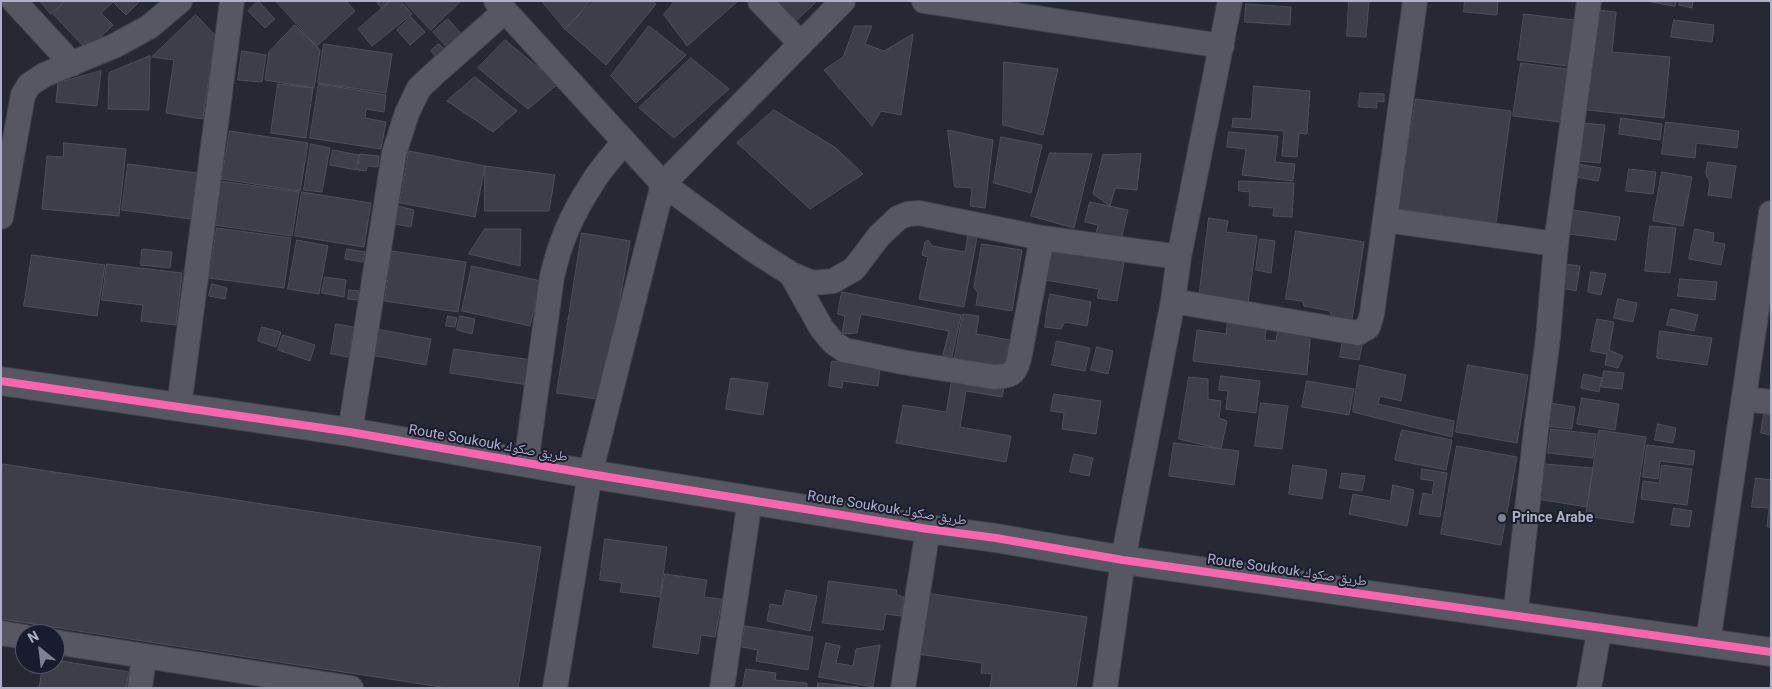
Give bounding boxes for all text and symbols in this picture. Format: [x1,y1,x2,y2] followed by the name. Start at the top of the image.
[407,422,569,466] street label: Route Soukouk طريق صكوك
[806,488,968,530] street label: Route Soukouk طريق صكوك
[1512,510,1593,526] place label: Prince Arabe
[1496,512,1508,524] marker: Prince Arabe
[1206,551,1368,591] street label: Route Soukouk طريق صكوك
[15,624,65,674] north arrow
[25,627,41,646] text: N

